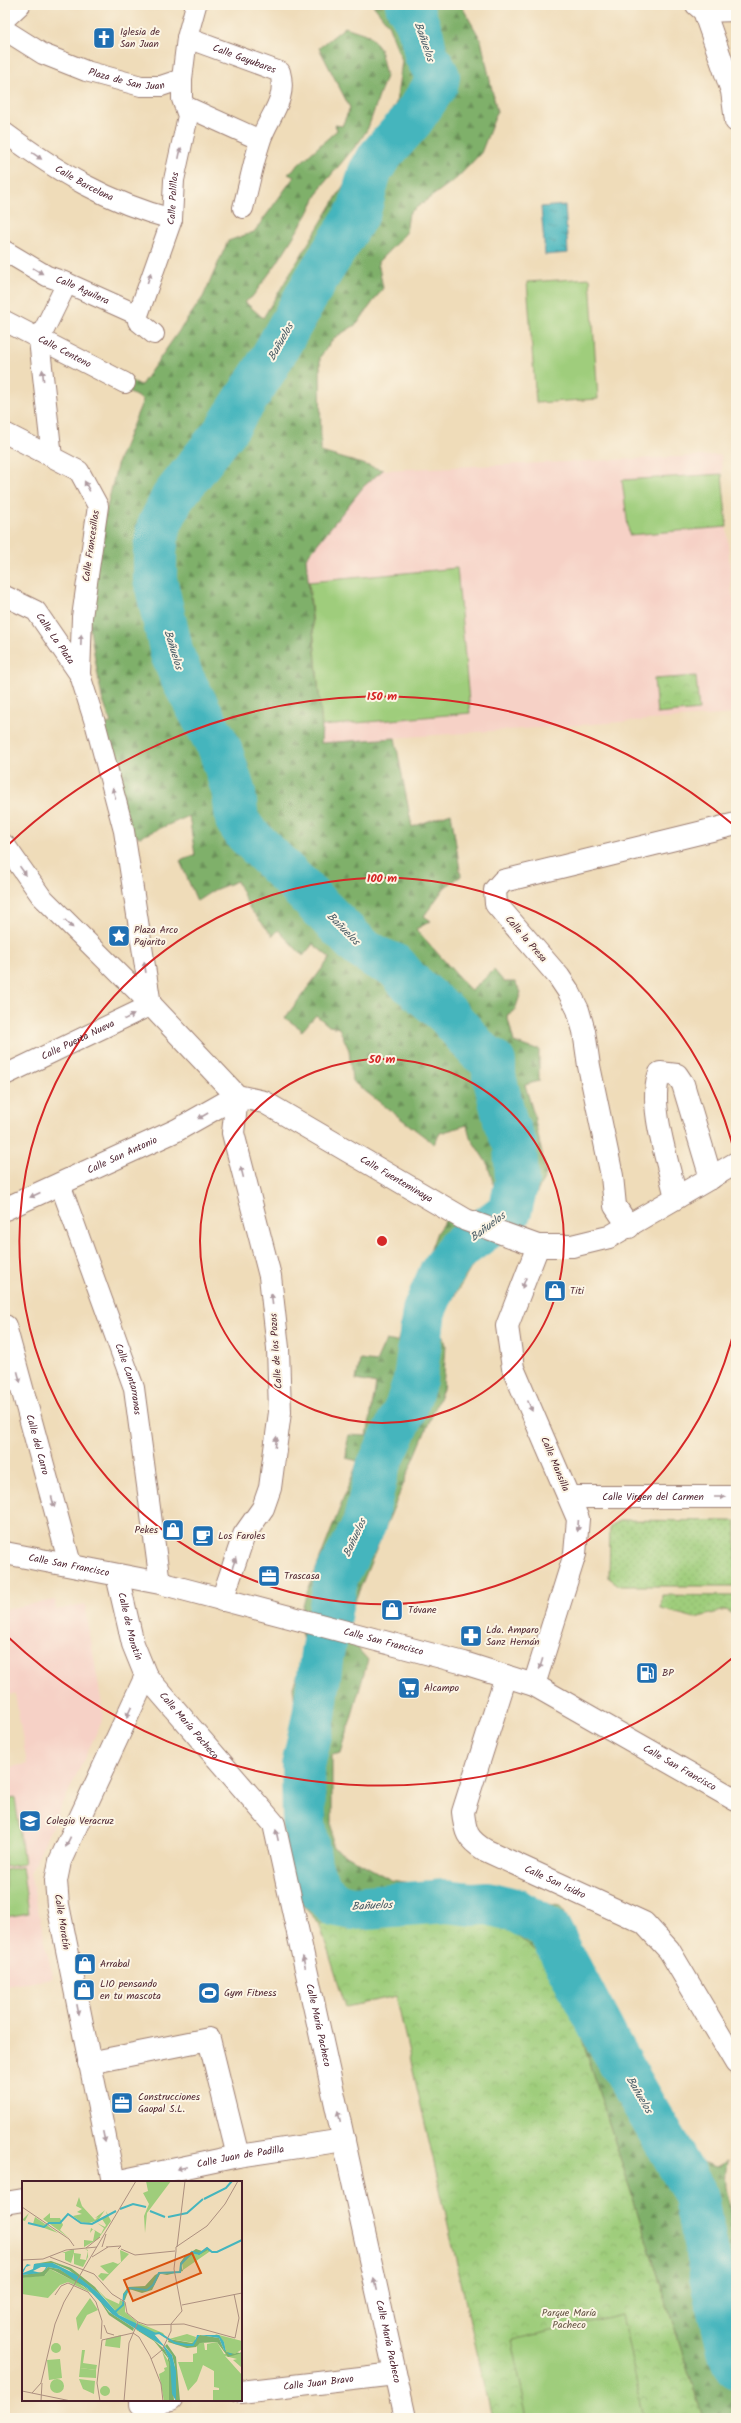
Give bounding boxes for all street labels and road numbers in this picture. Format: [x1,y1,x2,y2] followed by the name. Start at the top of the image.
[210,40,279,78] street label: Calle Gayubares
[87,64,167,94] street label: Plaza de San Juan
[52,161,116,206] street label: Calle Barcelona
[163,170,184,227] street label: Calle Palillos
[53,272,112,309] street label: Calle Aguilera
[35,331,94,372] street label: Calle Centeno
[78,508,104,583] street label: Calle Francesillas
[32,610,79,668] street label: Calle La Plata
[501,912,551,966] street label: Calle la Presa
[39,1015,118,1064] street label: Calle Puerta Nueva
[85,1132,160,1178] street label: Calle San Antonio
[357,1152,436,1207] street label: Calle Fuenteminaya
[265,1312,287,1389] street label: Calle de los Pozos
[110,1341,146,1417] street label: Calle Cantarranas
[22,1413,53,1477] street label: Calle del Carro
[536,1434,574,1494] street label: Calle Mansilla
[602,1489,704,1505] street label: Calle Virgen del Carmen
[27,1550,111,1581] street label: Calle San Francisco
[113,1591,147,1663] street label: Calle de Moratín
[342,1624,426,1660] street label: Calle San Francisco
[155,1688,223,1763] street label: Calle María Pacheco
[640,1741,720,1795] street label: Calle San Francisco
[522,1861,589,1903] street label: Calle San Isidro
[50,1893,74,1951] street label: Calle Moratín
[301,1982,335,2069] street label: Calle María Pacheco
[195,2141,285,2172] street label: Calle Juan de Padilla
[371,2298,405,2385] street label: Calle María Pacheco
[282,2371,355,2395] street label: Calle Juan Bravo

